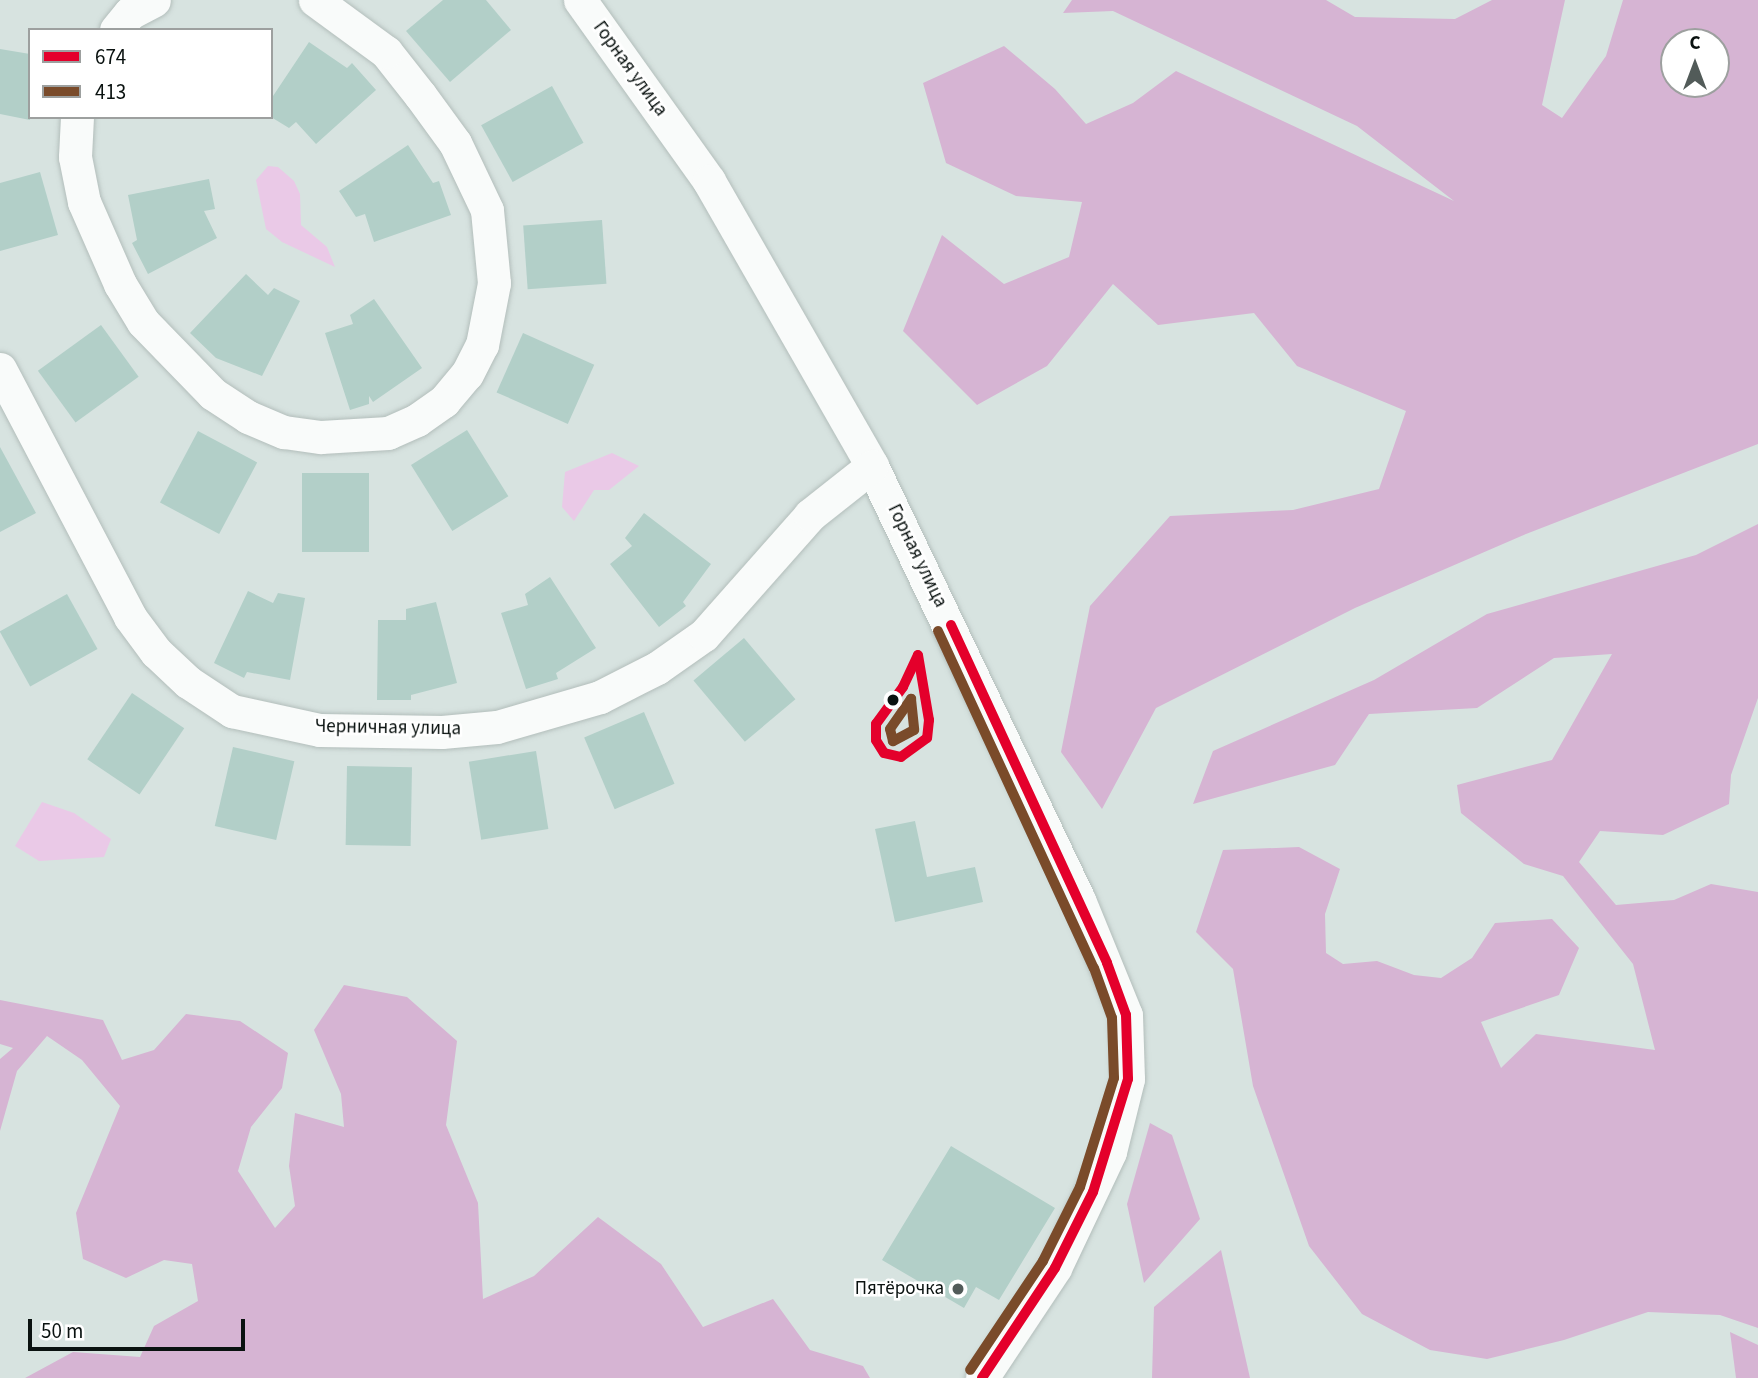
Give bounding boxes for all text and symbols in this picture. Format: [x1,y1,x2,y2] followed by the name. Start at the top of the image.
[588,17,672,121] street label: Горная улица
[28,28,273,119] legend
[1660,28,1730,98] north arrow
[1689,30,1701,57] text: С
[95,42,126,72] text: 674
[95,77,126,107] text: 413
[882,501,952,611] street label: Горная улица
[886,693,900,707] unlabelled marker
[315,715,461,741] street label: Черничная улица
[855,1278,944,1300] place label: Пятёрочка
[950,1281,966,1297] marker: Пятёрочка
[32,1304,248,1348] scale bar
[41,1316,83,1346] text: 50 m

